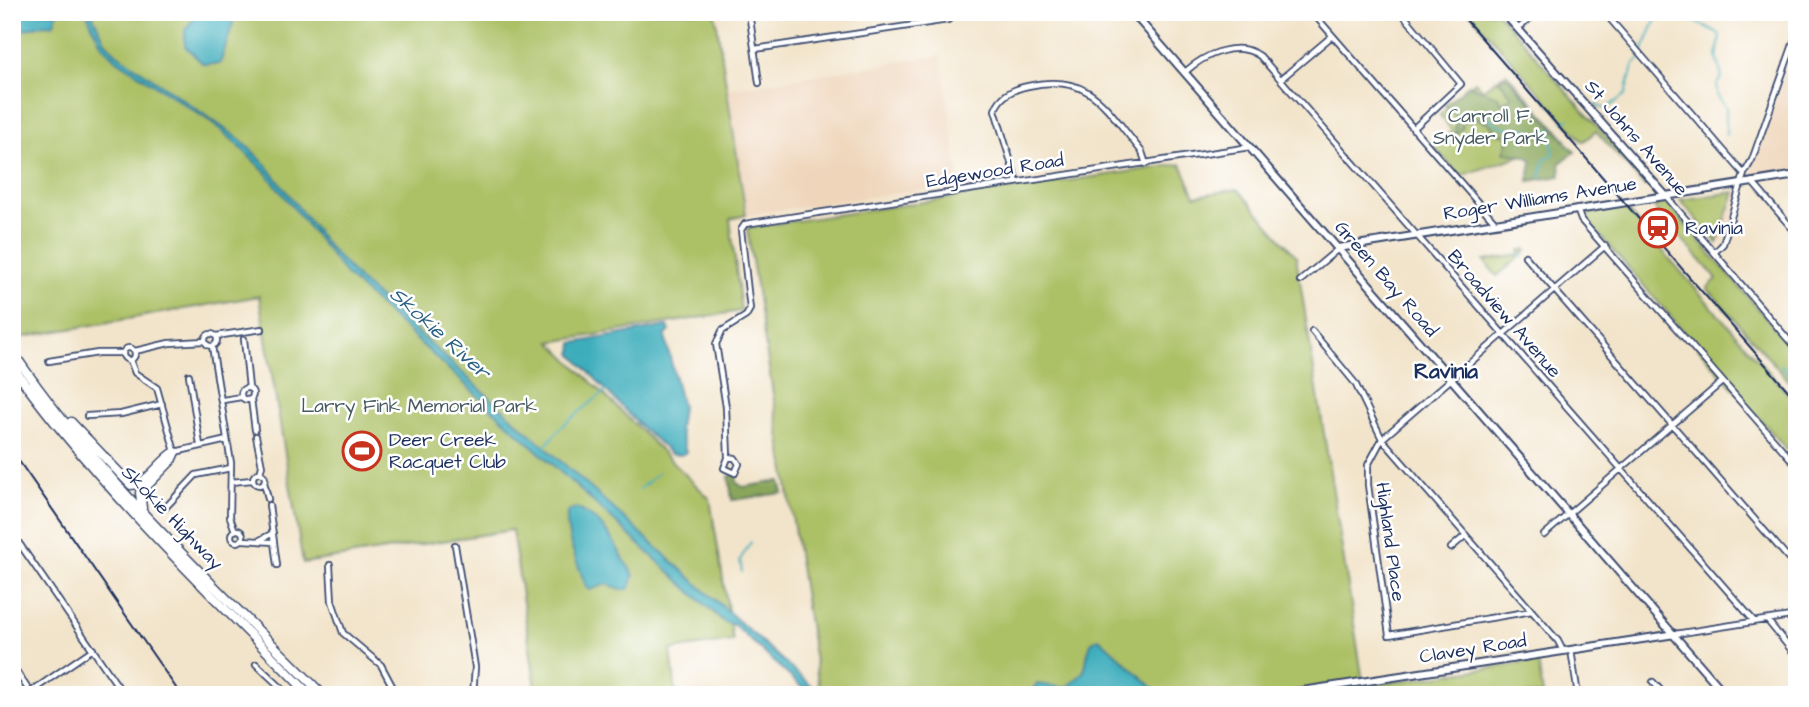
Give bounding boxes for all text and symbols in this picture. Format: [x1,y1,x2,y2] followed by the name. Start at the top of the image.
[1578,74,1694,202] street label: St Johns Avenue
[1433,103,1547,153] park label: Carroll F. Snyder Park
[924,147,1066,196] street label: Edgewood Road
[1441,170,1639,229] street label: Roger Williams Avenue
[1637,207,1679,249] station icon: Ravinia
[1327,215,1444,344] street label: Green Bay Road
[1685,215,1743,242] place label: Ravinia
[1441,244,1567,384] street label: Broadview Avenue
[383,280,498,388] water label: Skokie River
[1414,357,1478,386] district label: Ravinia
[301,393,537,421] park label: Larry Fink Memorial Park
[389,427,506,476] place label: Deer Creek Racquet Club
[341,430,383,472] sports icon: Deer Creek Racquet Club
[114,460,229,577] street label: Skokie Highway
[1367,481,1412,604] street label: Highland Place
[1418,627,1529,672] street label: Clavey Road

